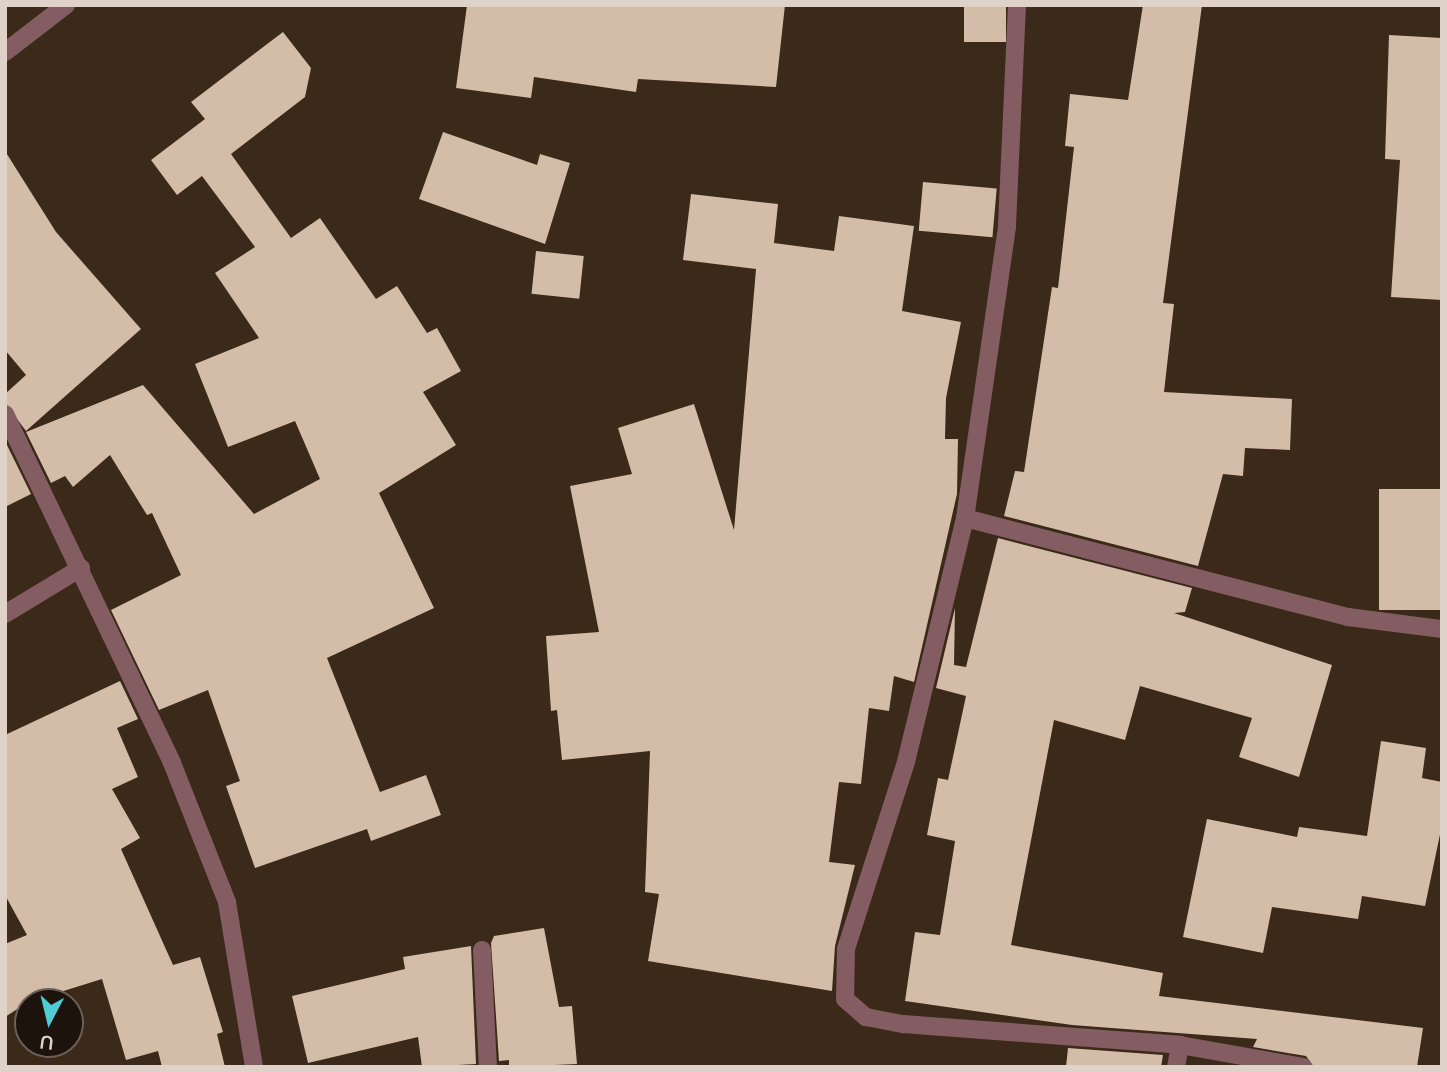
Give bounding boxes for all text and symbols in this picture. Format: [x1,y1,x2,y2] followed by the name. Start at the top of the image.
[14,988,84,1058] north arrow
[38,1028,55,1056] text: U

